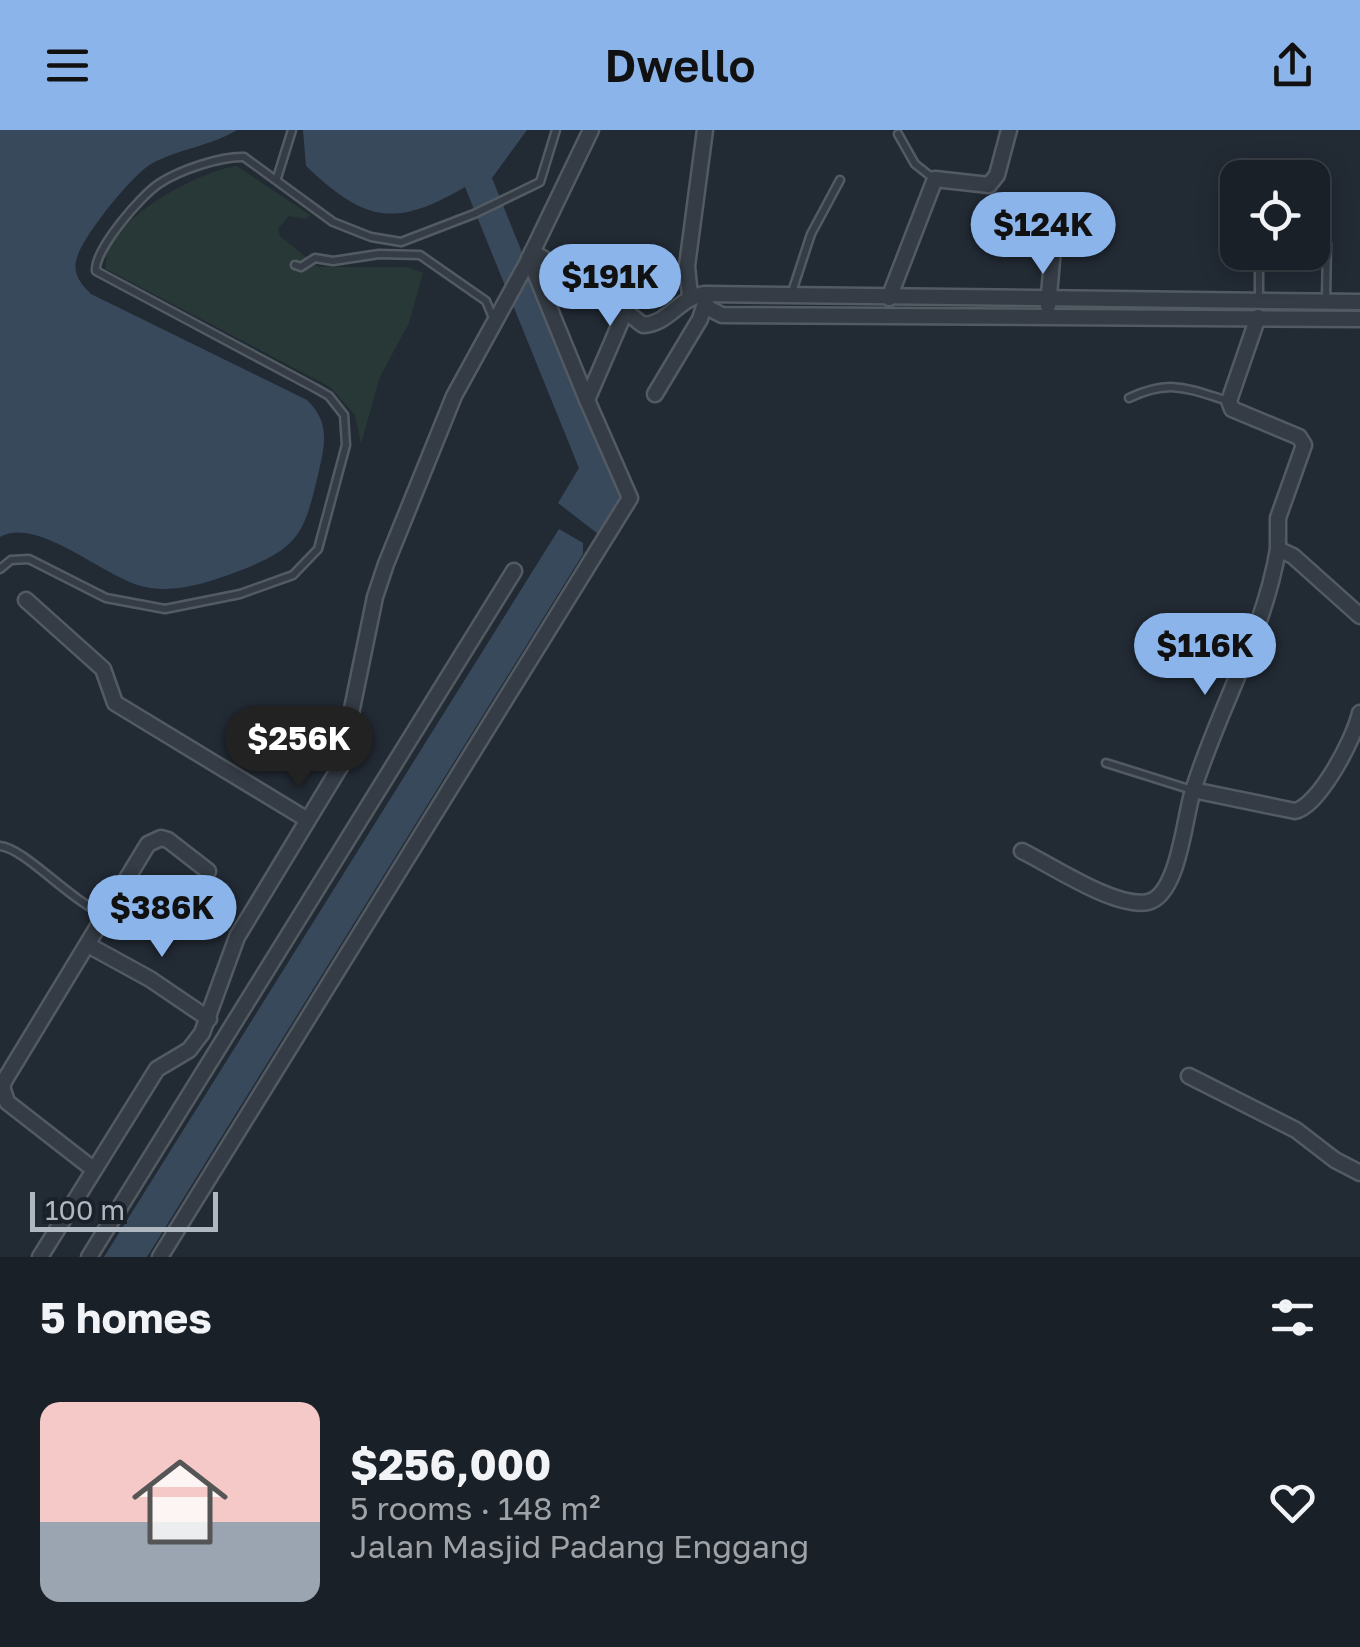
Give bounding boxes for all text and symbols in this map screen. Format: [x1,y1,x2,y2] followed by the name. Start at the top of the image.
[40,38,95,93] icon: menu
[604,38,756,92] text: Dwello
[1265,38,1320,93] icon: share
[1220,160,1330,270] map controls
[1220,160,1330,270] button: locate
[973,192,1113,277] pin: $124K
[993,205,1093,243] text: $124K
[540,244,680,329] pin: $191K
[561,257,659,295] text: $191K
[1135,613,1275,698] pin: $116K
[1156,626,1254,664] text: $116K
[229,706,369,791] pin: $256K
[247,719,351,757] text: $256K
[92,875,232,960] pin: $386K
[110,888,214,926] text: $386K
[30,1187,218,1232] scale bar
[45,1193,125,1226] text: 100 m
[1265,1290,1320,1345] icon: filters
[40,1292,212,1342] text: 5 homes
[350,1439,551,1489] text: $256,000
[120,1442,240,1562] icon: home
[1265,1475,1320,1530] icon: heart
[350,1489,600,1527] text: 5 rooms · 148 m²
[350,1527,809,1565] text: Jalan Masjid Padang Enggang

